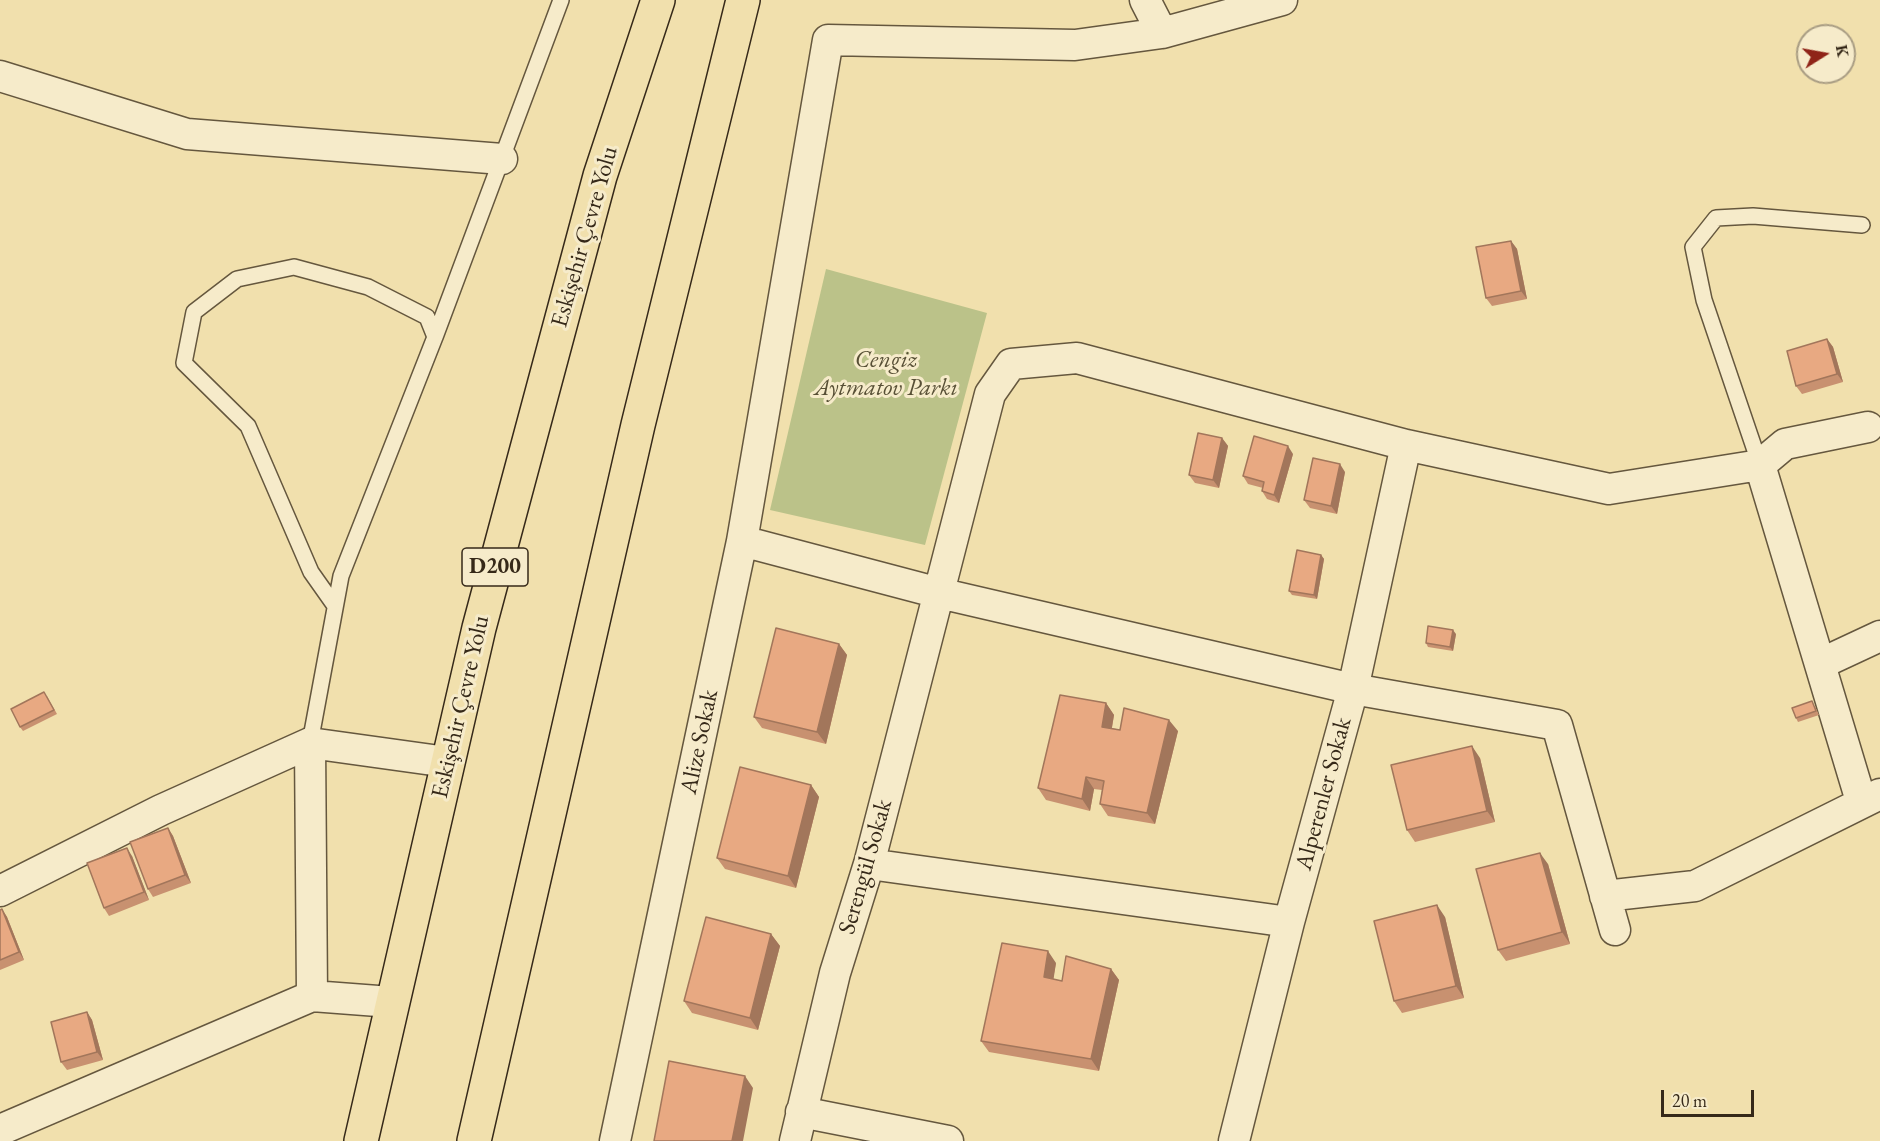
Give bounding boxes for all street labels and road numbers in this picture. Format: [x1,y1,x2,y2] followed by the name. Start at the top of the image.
[545,143,625,331] street label: Eskişehir Çevre Yolu
[462,548,528,586] road number: D200
[426,613,496,801] street label: Eskişehir Çevre Yolu
[675,687,725,797] street label: Alize Sokak
[1290,714,1358,874] street label: Alperenler Sokak
[833,796,899,938] street label: Serengül Sokak

